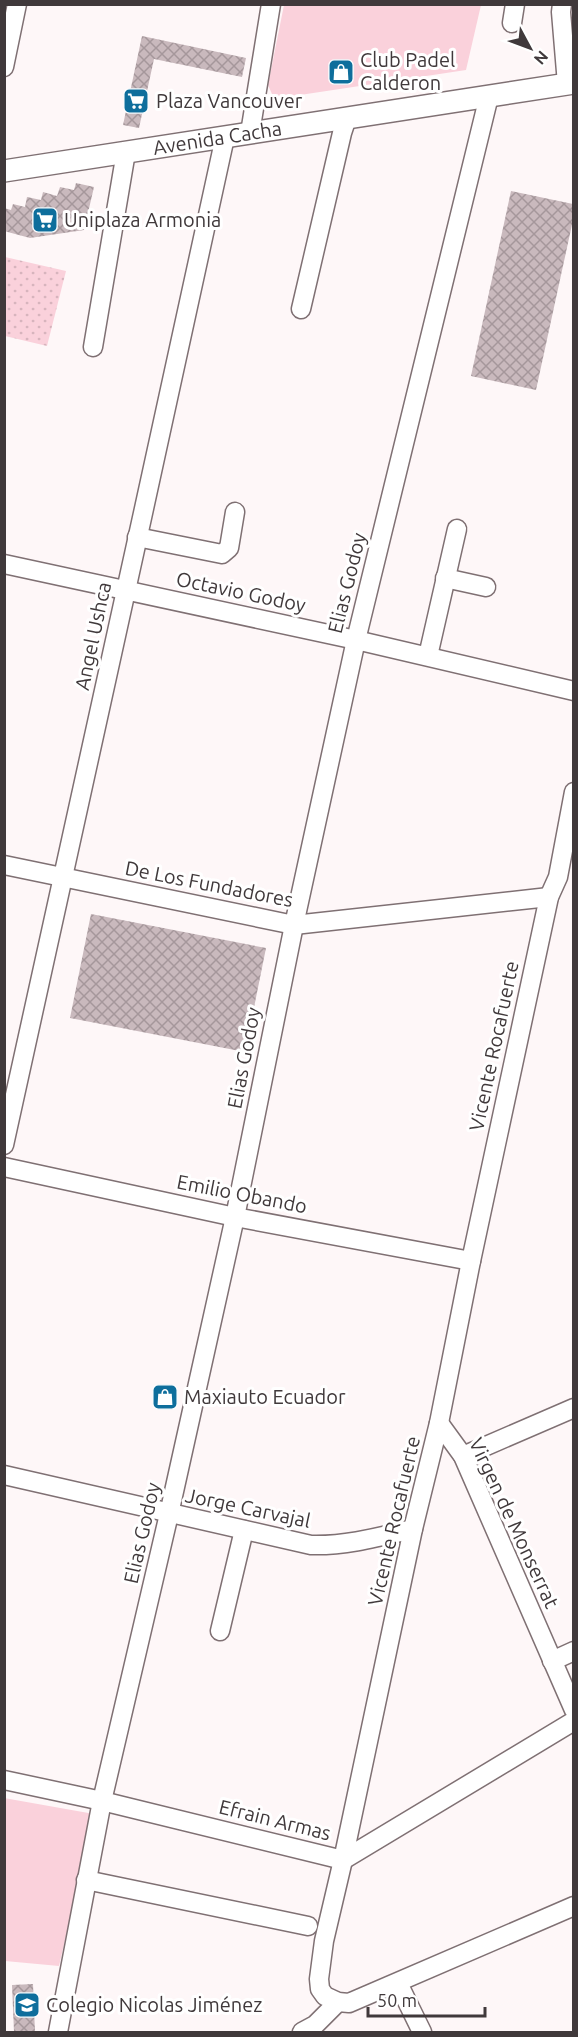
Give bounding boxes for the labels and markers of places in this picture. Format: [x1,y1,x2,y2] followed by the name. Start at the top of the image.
[360,48,455,94] place label: Club Padel Calderon
[326,57,356,87] shop icon: Club Padel Calderon
[121,86,151,116] supermarket icon: Plaza Vancouver
[156,89,303,112] place label: Plaza Vancouver
[30,205,60,235] supermarket icon: Uniplaza Armonia
[64,208,221,231] place label: Uniplaza Armonia
[150,1382,180,1412] shop icon: Maxiauto Ecuador
[184,1385,346,1408] place label: Maxiauto Ecuador
[12,1990,42,2020] school or university icon: Colegio Nicolas Jiménez
[46,1993,262,2016] place label: Colegio Nicolas Jiménez

